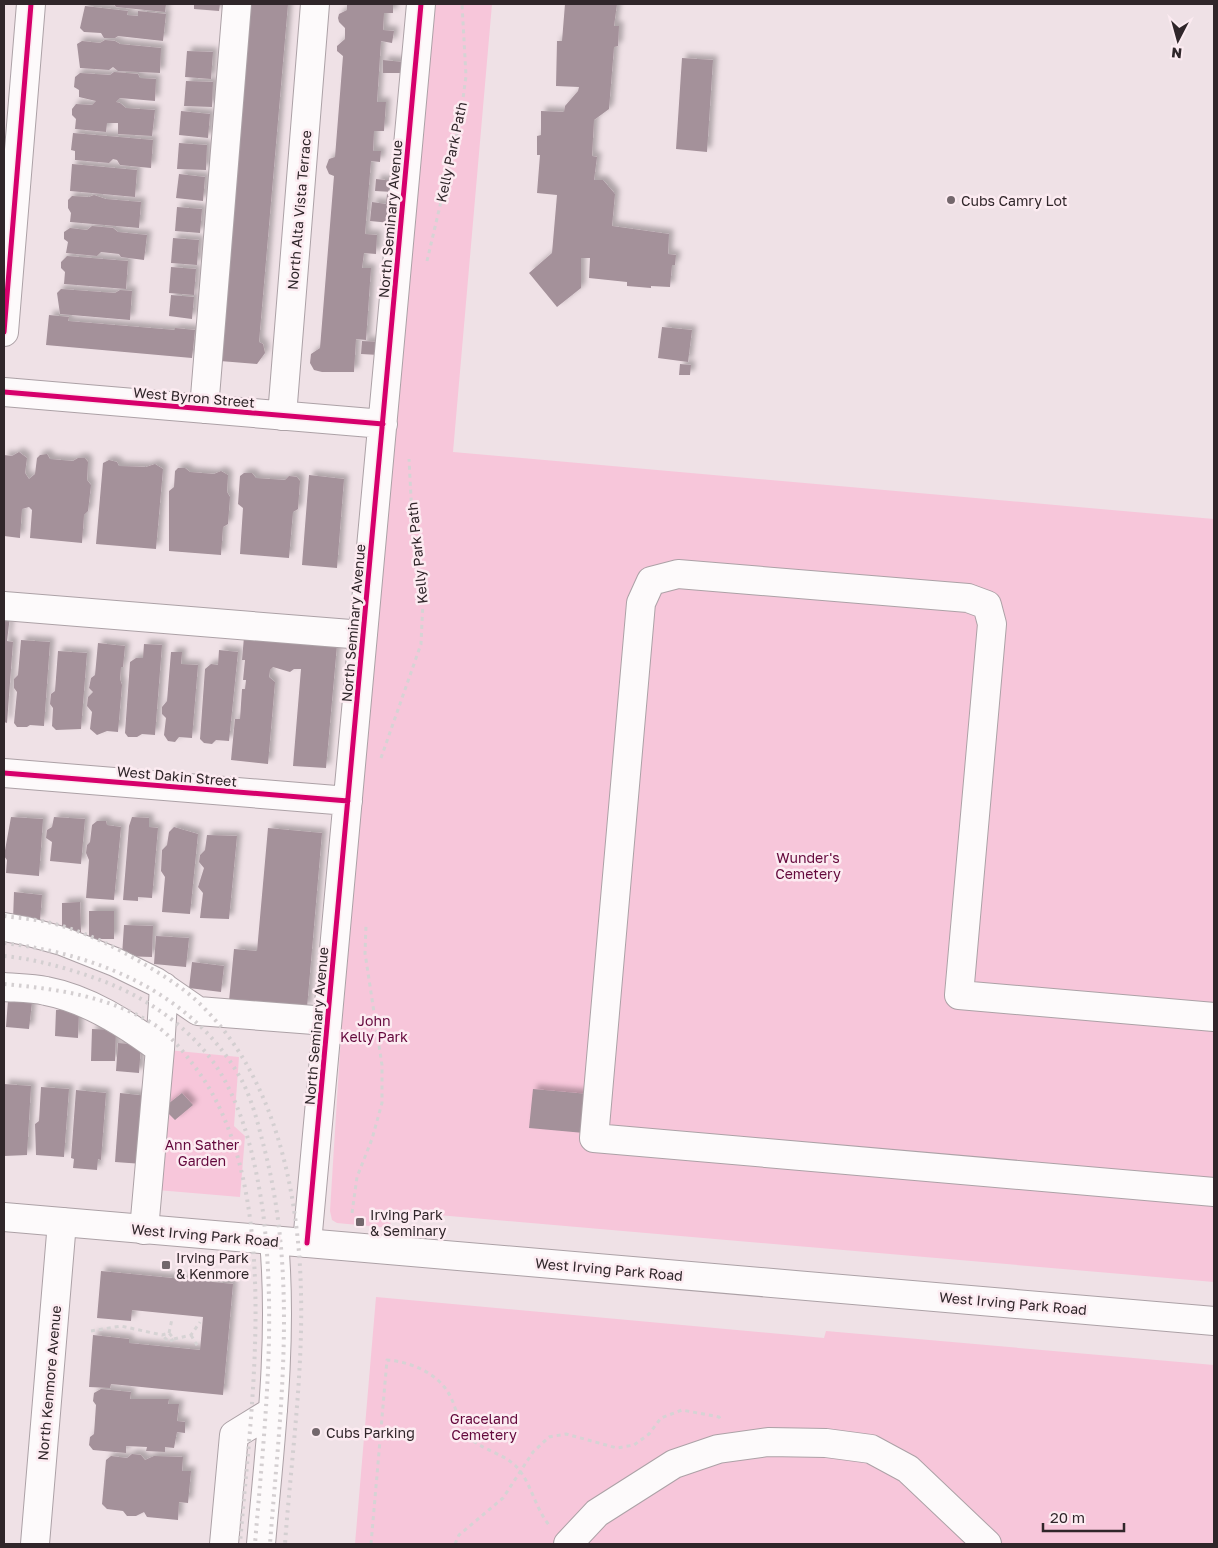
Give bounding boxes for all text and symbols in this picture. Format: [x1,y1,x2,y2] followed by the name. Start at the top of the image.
[1153,15,1203,65] north arrow
[1170,44,1183,62] text: N
[432,100,470,204] street label: Kelly Park Path
[284,129,314,291] street label: North Alta Vista Terrace
[375,139,405,299] street label: North Seminary Avenue
[961,192,1067,209] place label: Cubs Camry Lot
[945,194,957,206] marker: Cubs Camry Lot
[133,383,255,411] street label: West Byron Street
[403,501,431,605] street label: Kelly Park Path
[338,543,368,703] street label: North Seminary Avenue
[116,762,238,790] street label: West Dakin Street
[775,849,841,882] park label: Wunder's Cemetery
[301,946,331,1106] street label: North Seminary Avenue
[340,1012,408,1045] park label: John Kelly Park
[165,1136,240,1169] park label: Ann Sather Garden
[370,1206,447,1239] place label: Irving Park & Seminary
[354,1216,366,1228] marker: Irving Park & Seminary
[130,1220,280,1250] street label: West Irving Park Road
[176,1249,249,1282] place label: Irving Park & Kenmore
[534,1254,684,1284] street label: West Irving Park Road
[160,1259,172,1271] marker: Irving Park & Kenmore
[938,1288,1088,1318] street label: West Irving Park Road
[34,1305,64,1461] street label: North Kenmore Avenue
[450,1410,518,1443] park label: Graceland Cemetery
[326,1424,415,1441] place label: Cubs Parking
[310,1426,322,1438] marker: Cubs Parking
[1043,1500,1124,1532] scale bar
[1050,1508,1085,1526] text: 20 m

